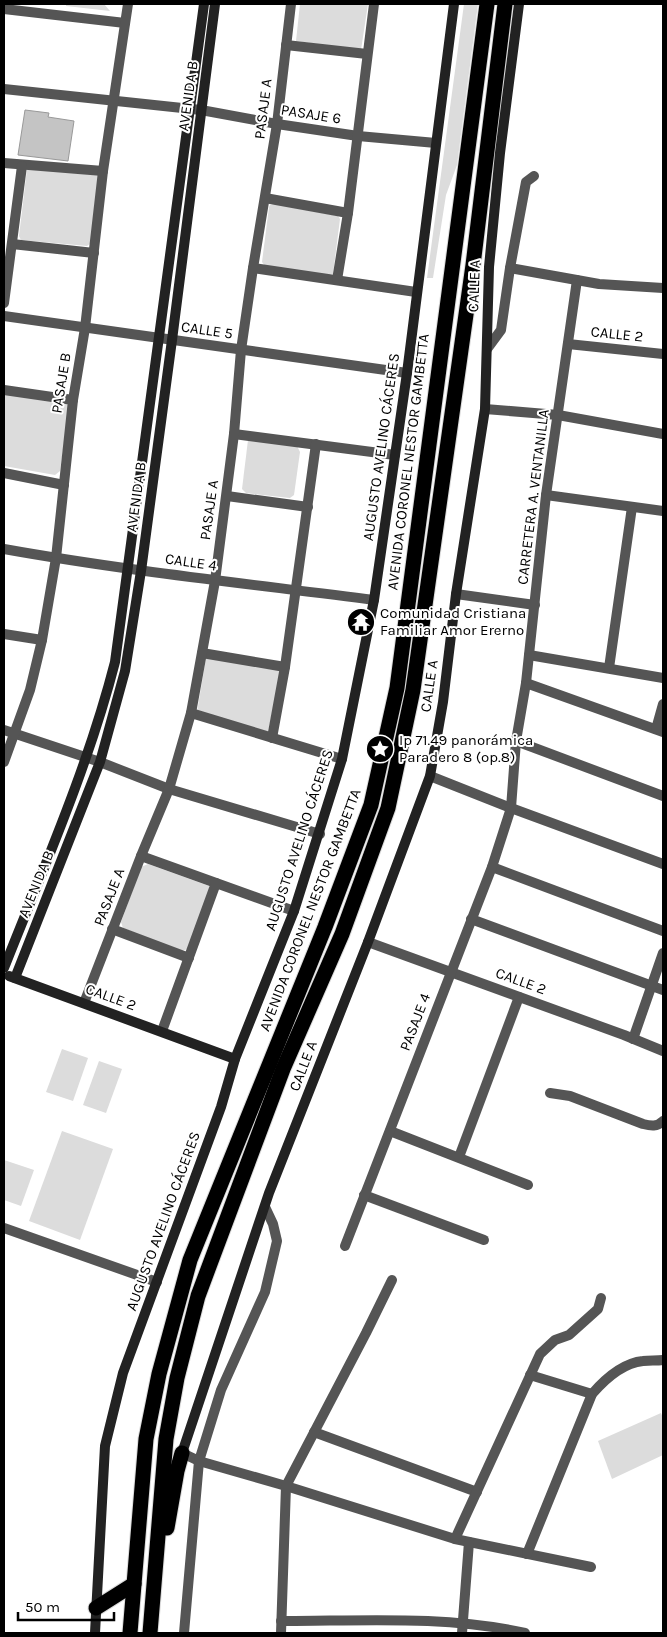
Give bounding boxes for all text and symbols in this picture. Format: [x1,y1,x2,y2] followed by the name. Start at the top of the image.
[174,60,202,132] street label: AVENIDA B
[250,77,276,140] street label: PASAJE A
[280,100,342,128] street label: PASAJE 6
[464,259,484,313] street label: CALLE A
[180,317,234,343] street label: CALLE 5
[590,322,644,346] street label: CALLE 2
[383,332,433,591] street label: AVENIDA CORONEL NESTOR GAMBETTA
[47,351,75,415] street label: PASAJE B
[359,352,403,542] street label: AUGUSTO AVELINO CÁCERES
[513,408,553,586] street label: CARRETERA A. VENTANILLA
[122,461,150,533] street label: AVENIDA B
[196,478,222,541] street label: PASAJE A
[164,549,219,575] street label: CALLE 4
[380,604,526,639] place label: Comunidad Cristiana Familiar Amor Ererno
[346,607,376,637] temple icon: Comunidad Cristiana Familiar Amor Ererno
[416,658,442,713] street label: CALLE A
[399,731,533,766] place label: Ip 71.49 panorámica Paradero 8 (op.8)
[365,734,395,764] place icon: Ip 71.49 panorámica Paradero 8 (op.8)
[261,747,337,933] street label: AUGUSTO AVELINO CÁCERES
[255,786,365,1034] street label: AVENIDA CORONEL NESTOR GAMBETTA
[14,848,58,920] street label: AVENIDA B
[90,865,128,929] street label: PASAJE A
[493,964,549,998] street label: CALLE 2
[83,980,139,1014] street label: CALLE 2
[396,990,434,1053] street label: PASAJE 4
[285,1038,321,1094] street label: CALLE A
[122,1129,204,1313] street label: AUGUSTO AVELINO CÁCERES
[18,1590,114,1622] scale bar
[25,1598,60,1616] text: 50 m

